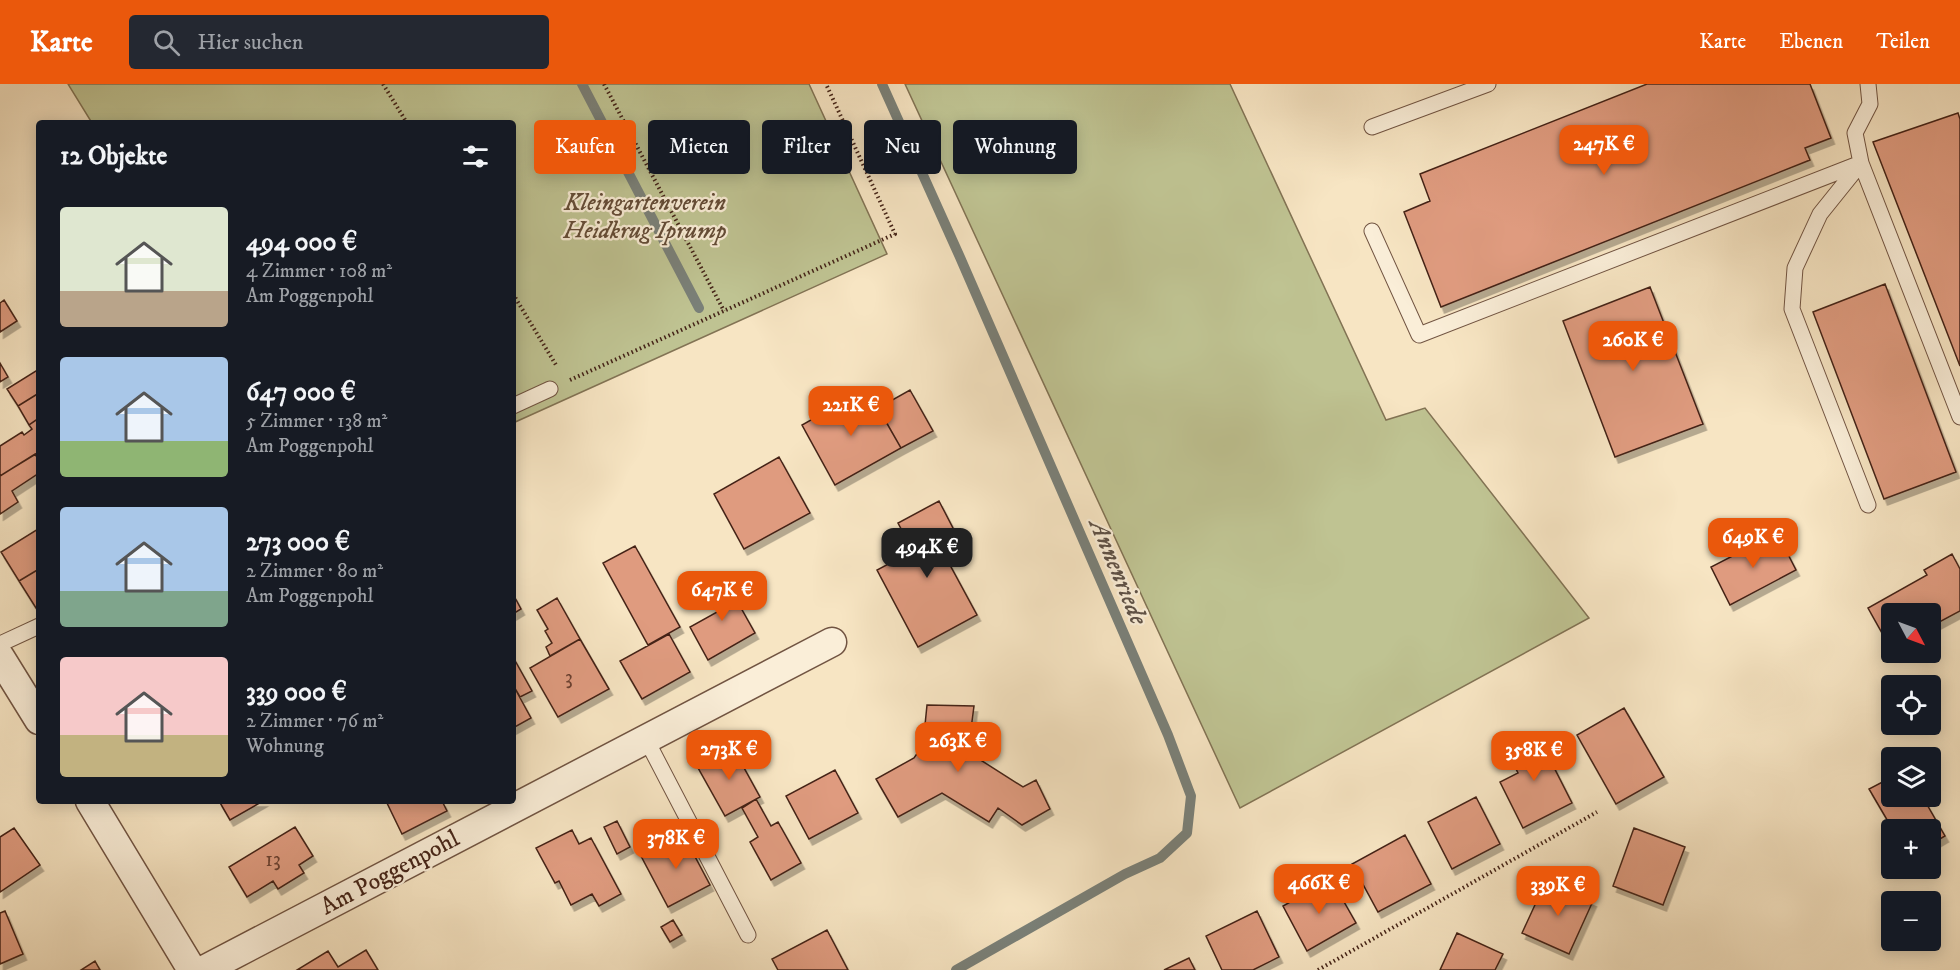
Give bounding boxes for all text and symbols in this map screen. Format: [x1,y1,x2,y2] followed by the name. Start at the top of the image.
[129,15,549,69] search box
[30,25,93,60] text: Karte
[150,26,183,59] icon: search
[198,29,303,56] text: Hier suchen
[1699,29,1746,55] text: Karte
[1779,29,1843,55] text: Ebenen
[1876,29,1930,55] text: Teilen
[534,120,636,174] chip: Kaufen
[648,120,750,174] chip: Mieten
[762,120,852,174] chip: Filter
[864,120,941,174] chip: Neu
[953,120,1077,174] chip: Wohnung
[1555,125,1653,176] pin: 247K €
[1573,132,1635,157] text: 247K €
[60,140,167,173] text: 12 Objekte
[459,140,492,173] icon: filters
[562,188,727,246] park label: Kleingartenverein Heidkrug Iprump
[246,226,357,259] text: 494 000 €
[108,231,180,303] icon: home
[246,259,392,284] text: 4 Zimmer · 108 m²
[246,284,373,309] text: Am Poggenpohl
[1584,321,1682,372] pin: 260K €
[1602,328,1664,353] text: 260K €
[246,376,356,409] text: 647 000 €
[108,381,180,453] icon: home
[802,386,900,437] pin: 221K €
[822,393,880,418] text: 221K €
[246,409,387,434] text: 5 Zimmer · 138 m²
[246,434,373,459] text: Am Poggenpohl
[1080,511,1155,631] water label: Annenriede
[1704,518,1802,569] pin: 649K €
[1722,525,1784,550] text: 649K €
[246,526,350,559] text: 273 000 €
[878,528,976,579] pin: 494K €
[108,531,180,603] icon: home
[895,535,959,560] text: 494K €
[246,559,383,584] text: 2 Zimmer · 80 m²
[673,571,771,622] pin: 647K €
[691,578,753,603] text: 647K €
[246,584,373,609] text: Am Poggenpohl
[1881,603,1941,663] north arrow
[1881,603,1941,951] map controls
[565,665,573,691] house number: 3
[1881,675,1941,735] button: locate
[246,676,347,709] text: 339 000 €
[108,681,180,753] icon: home
[246,709,383,734] text: 2 Zimmer · 76 m²
[909,722,1007,773] pin: 263K €
[929,729,987,754] text: 263K €
[680,730,778,781] pin: 273K €
[1485,731,1583,782] pin: 358K €
[246,734,324,759] text: Wohnung
[700,737,758,762] text: 273K €
[1505,738,1563,763] text: 358K €
[1881,747,1941,807] button: layers
[627,819,725,870] pin: 378K €
[1881,819,1941,879] button: +
[315,824,465,922] street label: Am Poggenpohl
[647,826,705,851] text: 378K €
[265,847,281,873] house number: 13
[1270,864,1368,915] pin: 466K €
[1509,866,1607,917] pin: 339K €
[1288,871,1350,896] text: 466K €
[1531,873,1585,898] text: 339K €
[1881,891,1941,951] button: −

